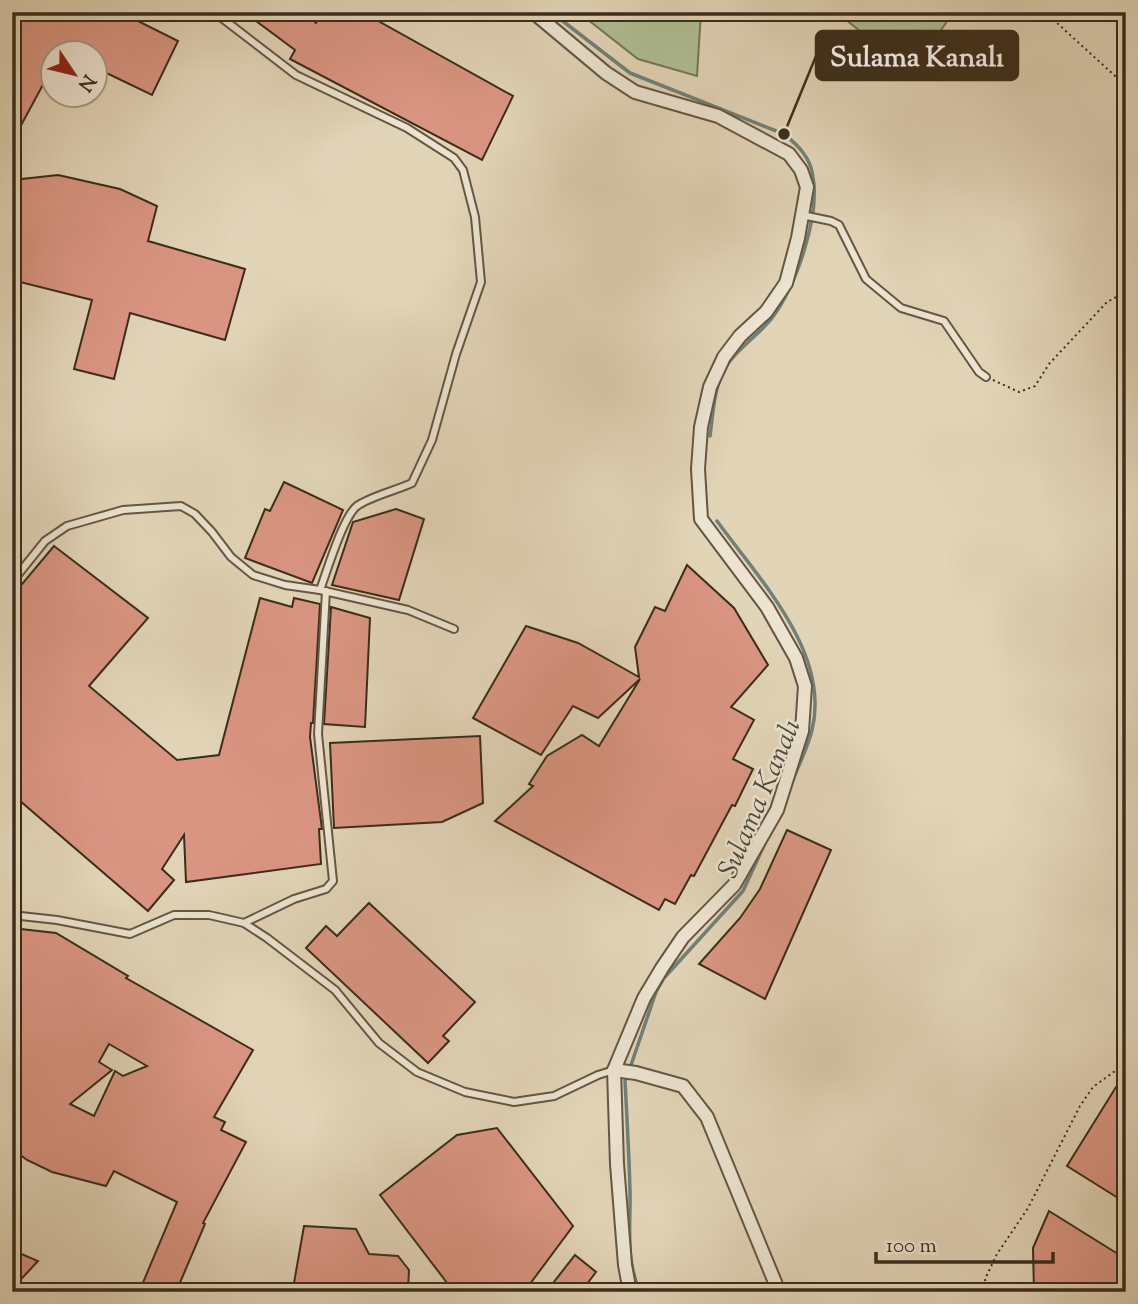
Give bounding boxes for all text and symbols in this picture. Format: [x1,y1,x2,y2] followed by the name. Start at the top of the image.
[816,31,1018,80] callout: Sulama Kanalı
[38,38,108,108] north arrow
[830,39,1004,79] text: Sulama Kanalı
[70,68,101,96] text: N
[709,713,812,885] water label: Sulama Kanalı
[876,1220,1052,1264] scale bar
[886,1232,937,1262] text: 100 m

